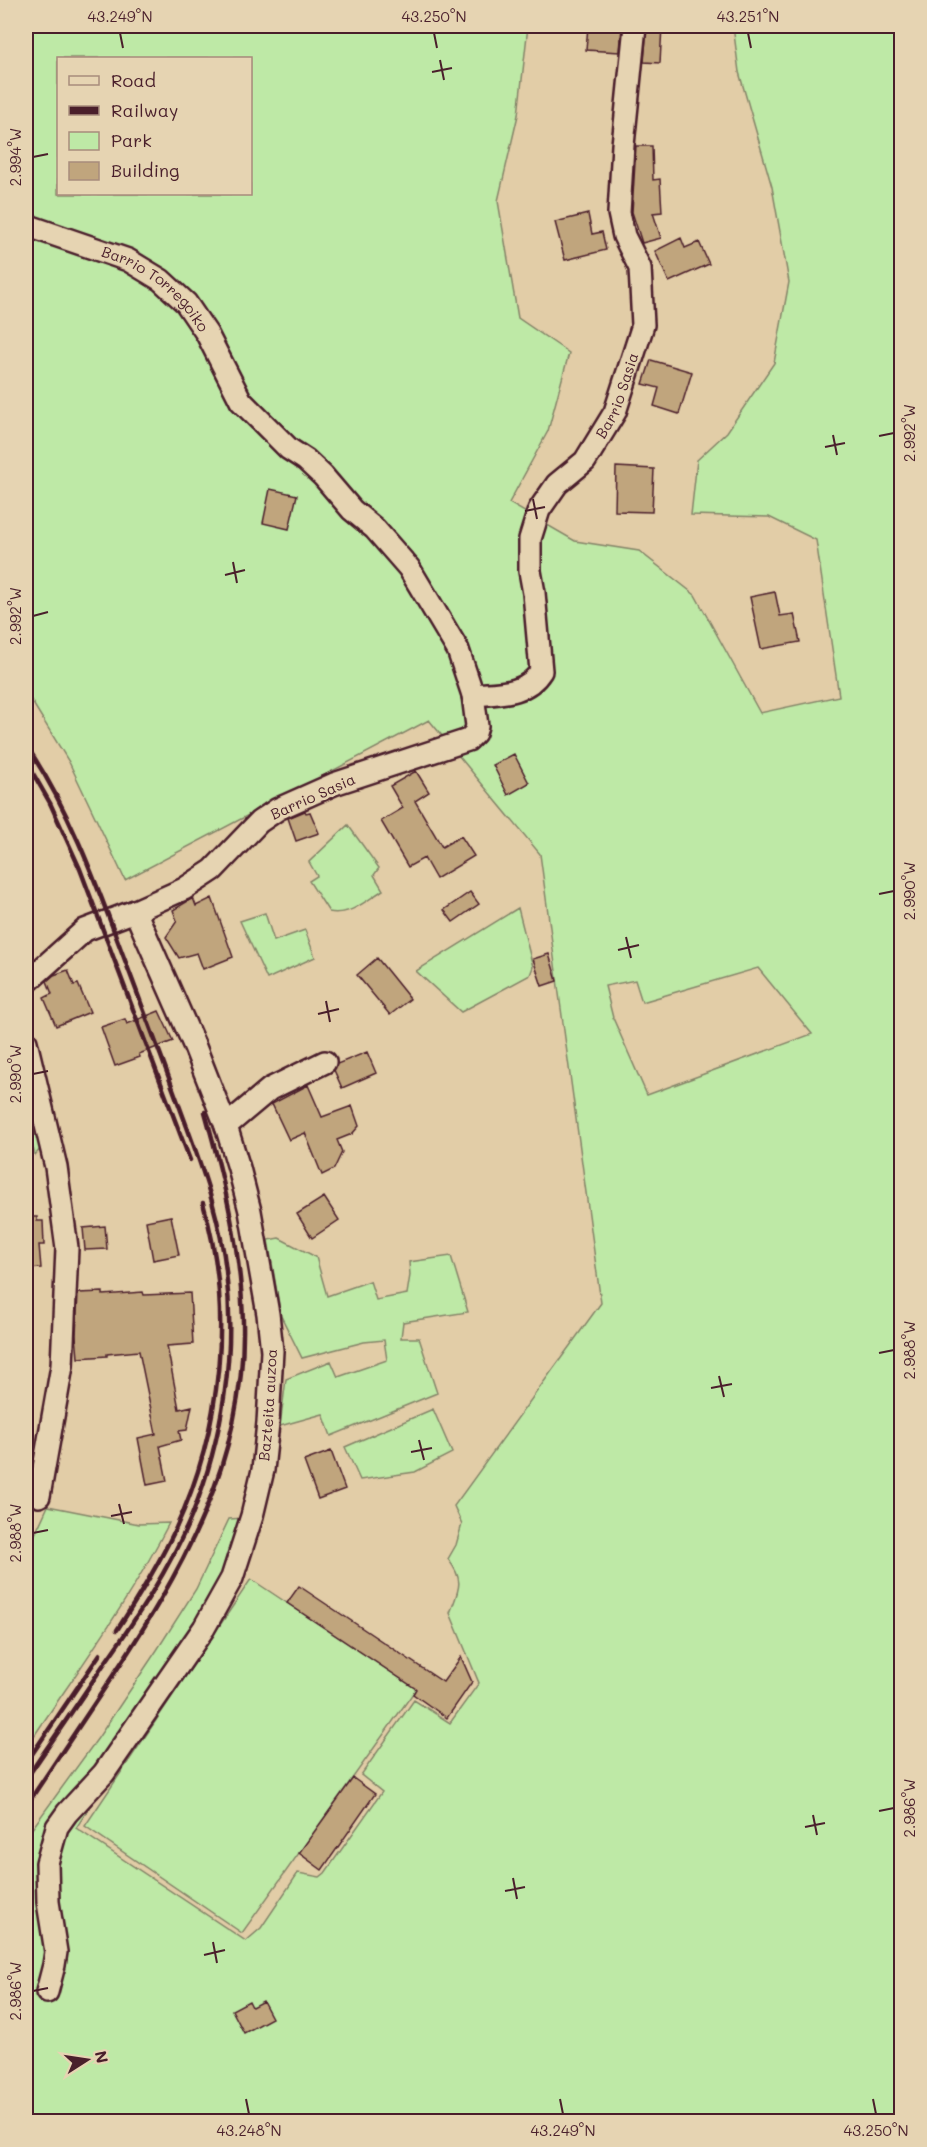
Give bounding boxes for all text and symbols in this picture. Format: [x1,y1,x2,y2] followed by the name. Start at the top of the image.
[88,6,152,26] text: 43.249°N
[401,6,467,26] text: 43.250°N
[717,6,779,26] text: 43.251°N
[57,57,252,195] legend
[111,68,156,92] text: Road
[111,98,178,122] text: Railway
[5,128,25,186] text: 2.994°W
[111,128,152,152] text: Park
[111,158,179,182] text: Building
[99,241,214,335] street label: Barrio Torregoiko
[590,350,642,442] street label: Barrio Sasia
[899,404,919,462] text: 2.992°W
[5,587,25,645] text: 2.992°W
[267,768,358,824] street label: Barrio Sasia
[899,862,919,920] text: 2.990°W
[5,1045,25,1103] text: 2.990°W
[899,1321,919,1379] text: 2.988°W
[253,1348,281,1462] street label: Bazteita auzoa
[5,1504,25,1562] text: 2.988°W
[899,1779,919,1837] text: 2.986°W
[5,1962,25,2020] text: 2.986°W
[57,2030,117,2090] north arrow
[91,2049,114,2065] text: N
[216,2120,282,2140] text: 43.248°N
[531,2120,595,2140] text: 43.249°N
[843,2120,909,2140] text: 43.250°N

